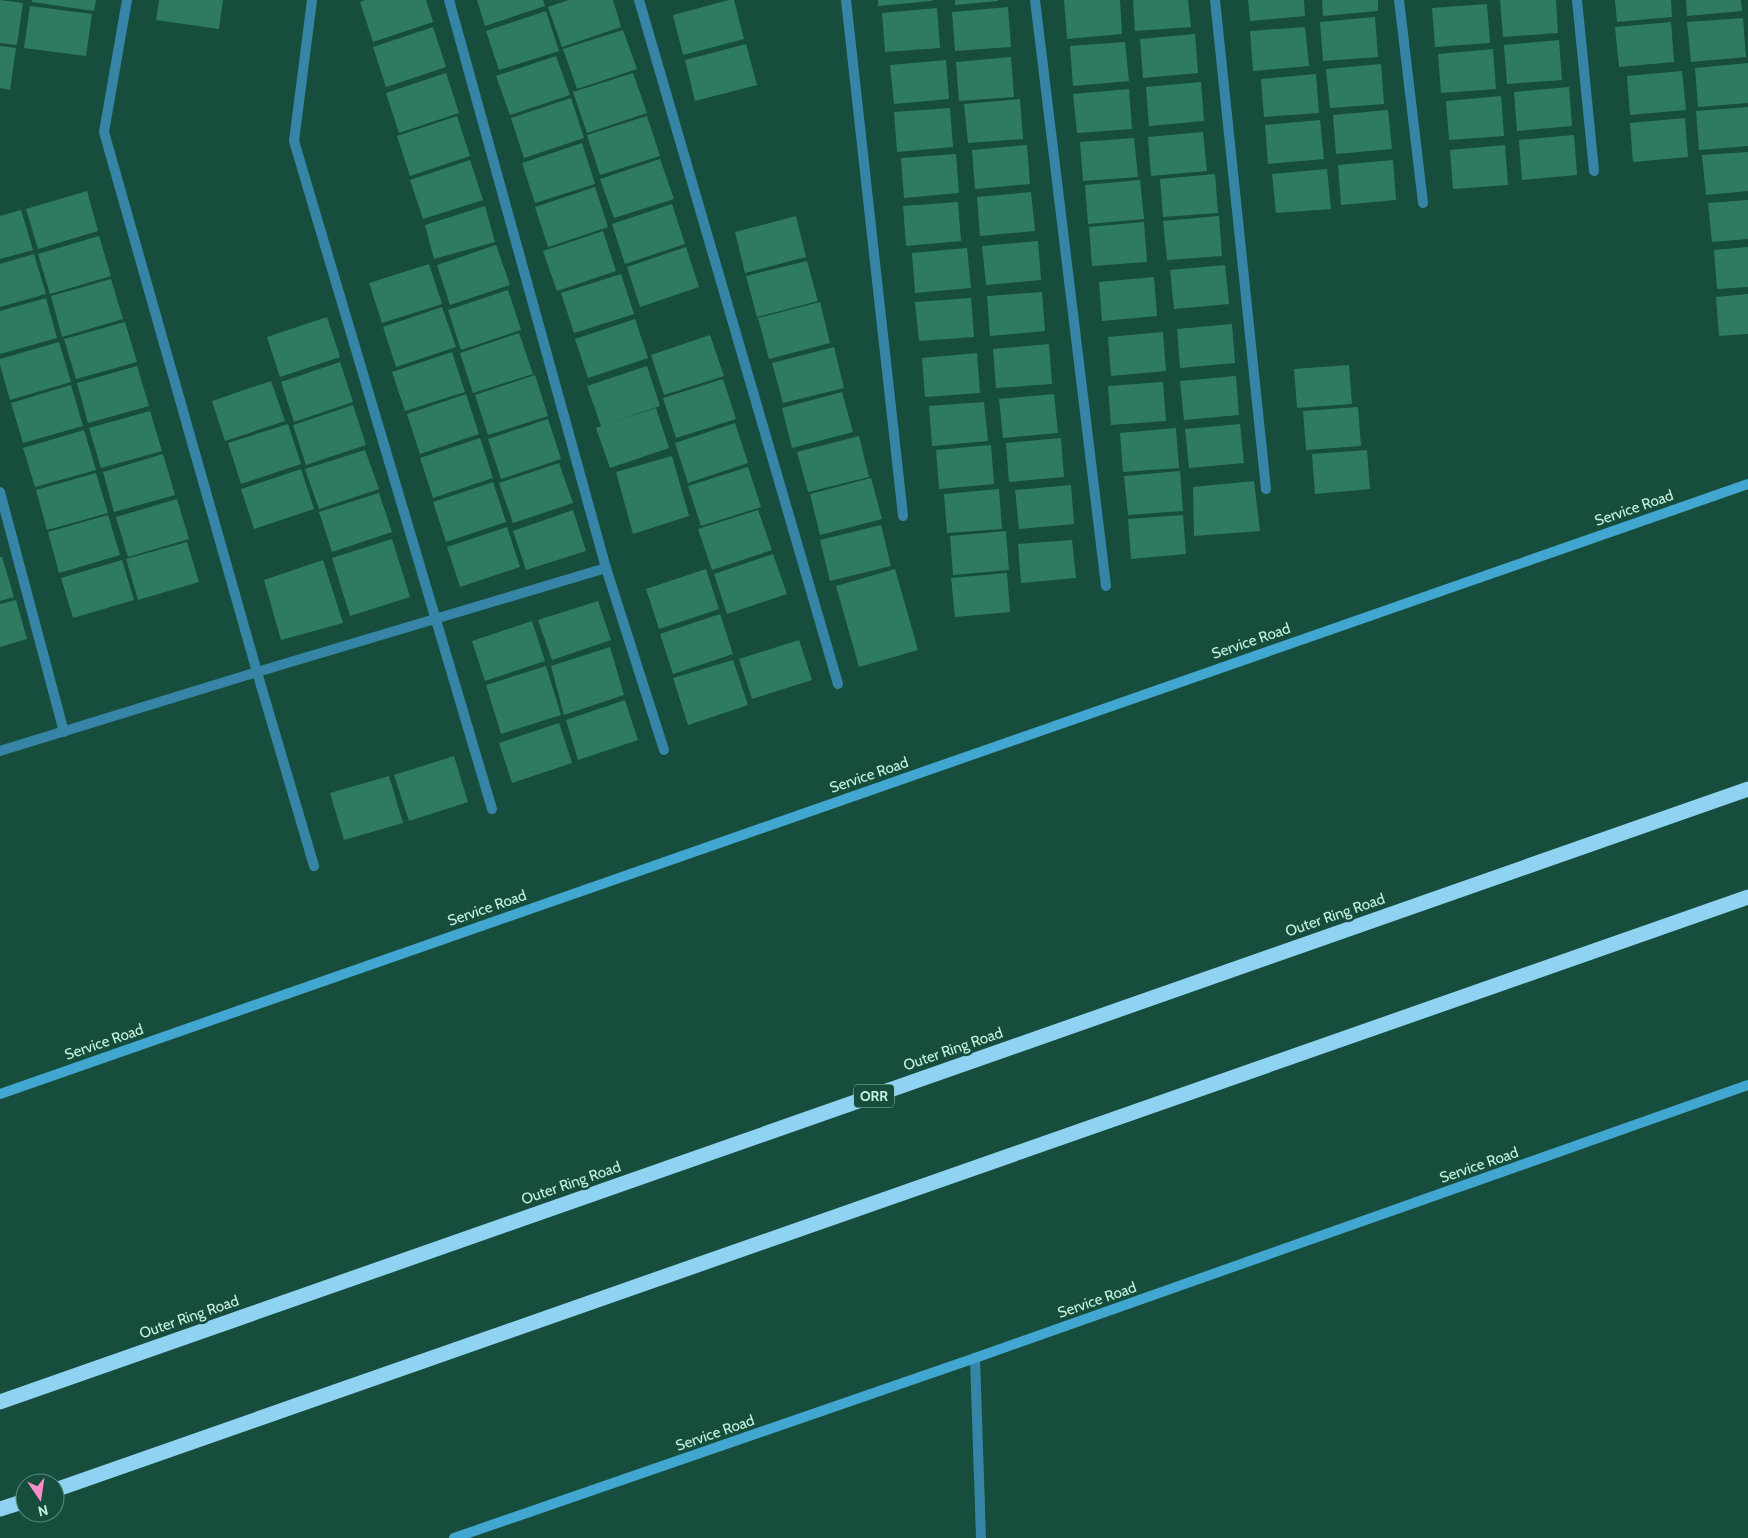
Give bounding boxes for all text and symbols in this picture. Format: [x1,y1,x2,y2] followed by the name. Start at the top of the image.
[1592,486,1676,530] street label: Service Road
[1209,619,1293,663] street label: Service Road
[827,753,911,797] street label: Service Road
[445,886,529,930] street label: Service Road
[1283,890,1387,940] street label: Outer Ring Road
[62,1020,146,1064] street label: Service Road
[901,1024,1005,1074] street label: Outer Ring Road
[854,1084,894,1108] road number: ORR
[1437,1143,1521,1187] street label: Service Road
[519,1158,623,1208] street label: Outer Ring Road
[1055,1278,1139,1322] street label: Service Road
[137,1292,241,1342] street label: Outer Ring Road
[673,1411,757,1455] street label: Service Road
[15,1473,65,1523] north arrow
[36,1501,50,1521] text: N

